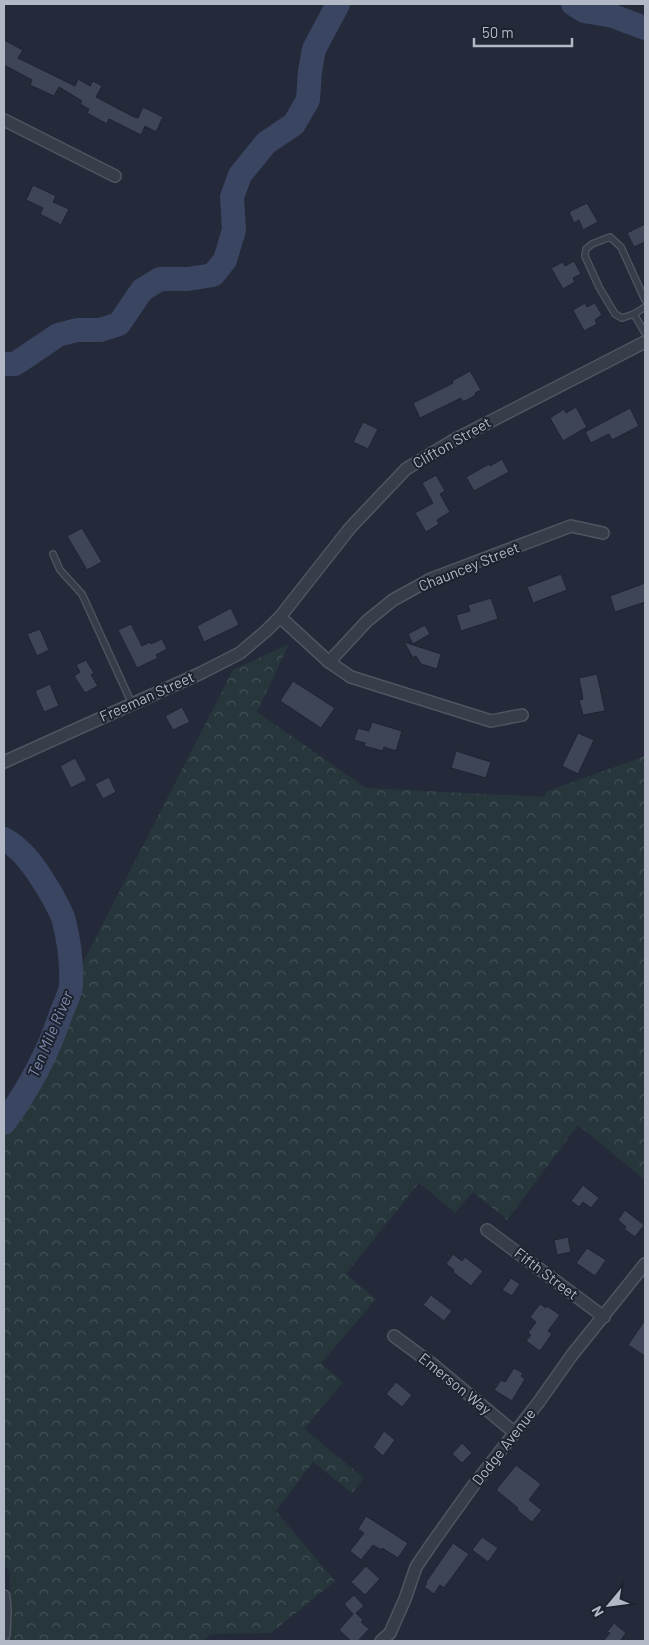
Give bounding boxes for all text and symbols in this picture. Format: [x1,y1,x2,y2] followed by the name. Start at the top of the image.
[474,15,572,47] scale bar
[482,23,514,41] text: 50 m
[409,413,494,472] street label: Clifton Street
[416,538,522,595] street label: Chauncey Street
[96,667,197,725] street label: Freeman Street
[23,987,77,1080] water label: Ten Mile River
[511,1243,582,1303] street label: Fifth Street
[416,1348,496,1418] street label: Emerson Way
[468,1404,539,1488] street label: Dodge Avenue
[584,1580,634,1630] north arrow
[588,1603,607,1620] text: N

